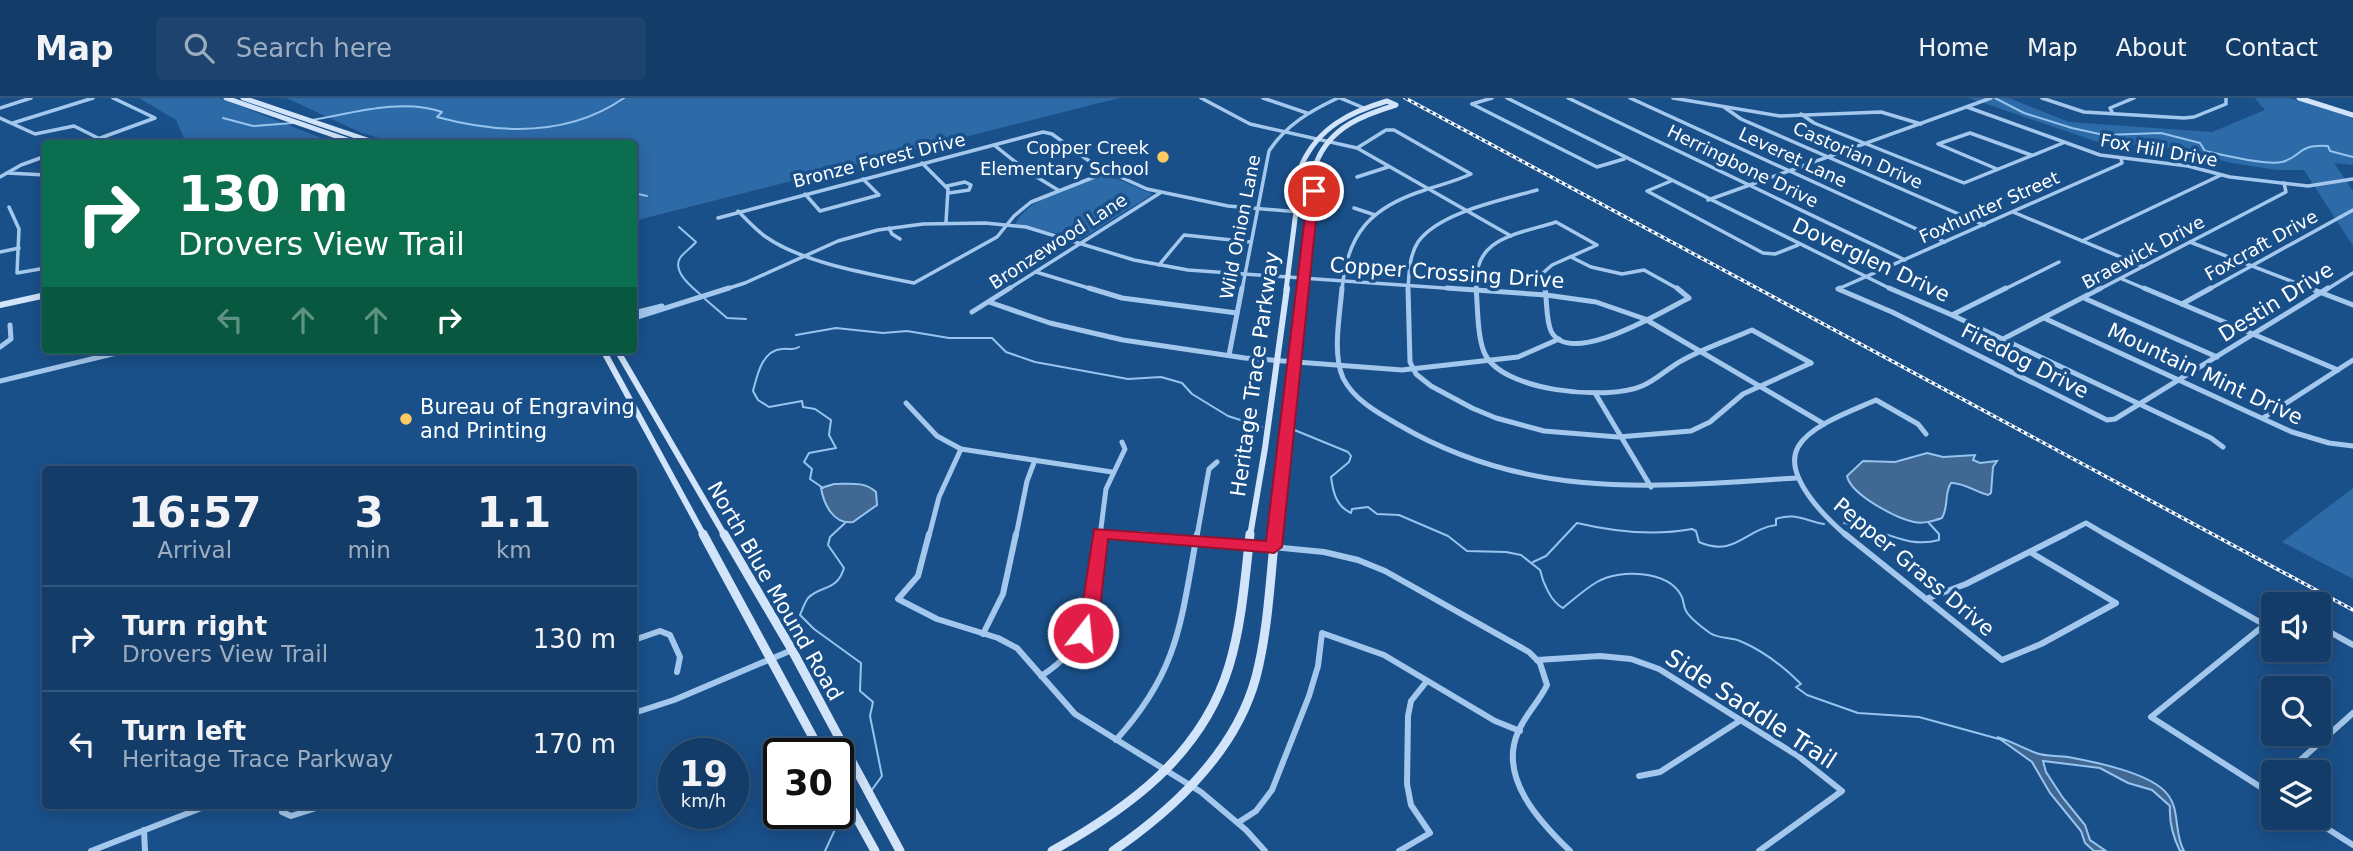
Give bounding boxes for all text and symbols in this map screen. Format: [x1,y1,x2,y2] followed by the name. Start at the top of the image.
[156,17,646,80] search box
[35,29,114,68] text: Map
[180,29,218,67] icon: search
[236,33,392,63] text: Search here
[1918,34,1989,62] text: Home
[2027,34,2078,62] text: Map
[2116,34,2187,62] text: About
[2225,34,2318,62] text: Contact
[1790,117,1926,193] street label: Castorian Drive
[1664,120,1822,212] street label: Herringbone Drive
[1736,123,1850,191] street label: Leveret Lane
[791,128,967,192] street label: Bronze Forest Drive
[2099,129,2219,171] street label: Fox Hill Drive
[980,137,1150,179] place label: Copper Creek Elementary School
[1155,149,1171,165] marker: Copper Creek Elementary School
[1216,153,1264,301] street label: Wild Onion Lane
[1284,161,1344,221] pin
[178,166,348,223] text: 130 m
[1916,167,2062,247] street label: Foxhunter Street
[63,168,154,259] icon: right
[1295,172,1333,210] icon: arrive
[985,189,1131,293] street label: Bronzewood Lane
[2201,205,2321,285] street label: Foxcraft Drive
[2078,211,2208,293] street label: Braewick Drive
[1789,213,1953,307] street label: Doverglen Drive
[178,225,465,263] text: Drovers View Trail
[1226,250,1284,498] street label: Heritage Trace Parkway
[1329,253,1565,293] street label: Copper Crossing Drive
[2214,257,2338,347] street label: Destin Drive
[211,301,249,339] icon: left
[284,301,322,339] icon: ahead
[357,301,395,339] icon: ahead
[430,301,468,339] icon: right
[2104,318,2306,430] street label: Mountain Mint Drive
[1957,319,2093,403] street label: Firedog Drive
[420,395,635,443] place label: Bureau of Engraving and Printing
[398,411,414,427] marker: Bureau of Engraving and Printing
[702,477,848,705] street label: North Blue Mound Road
[128,488,262,537] text: 16:57
[355,488,384,537] text: 3
[477,488,551,537] text: 1.1
[1829,493,1999,641] street label: Pepper Grass Drive
[157,537,232,563] text: Arrival
[347,537,391,563] text: min
[496,537,532,563] text: km
[2261,592,2331,830] map controls
[2261,592,2331,662] button: sound
[1046,596,1120,670] position arrow
[122,611,267,641] text: Turn right
[63,620,101,658] icon: right
[533,624,616,654] text: 130 m
[122,641,328,667] text: Drovers View Trail
[1660,643,1842,775] street label: Side Saddle Trail
[2261,676,2331,746] button: search
[122,716,246,746] text: Turn left
[63,725,101,763] icon: left
[533,729,616,759] text: 170 m
[763,738,854,829] speed limit sign: 30
[122,746,393,772] text: Heritage Trace Parkway
[679,754,728,794] text: 19
[2261,760,2331,830] button: layers
[681,790,726,811] text: km/h

